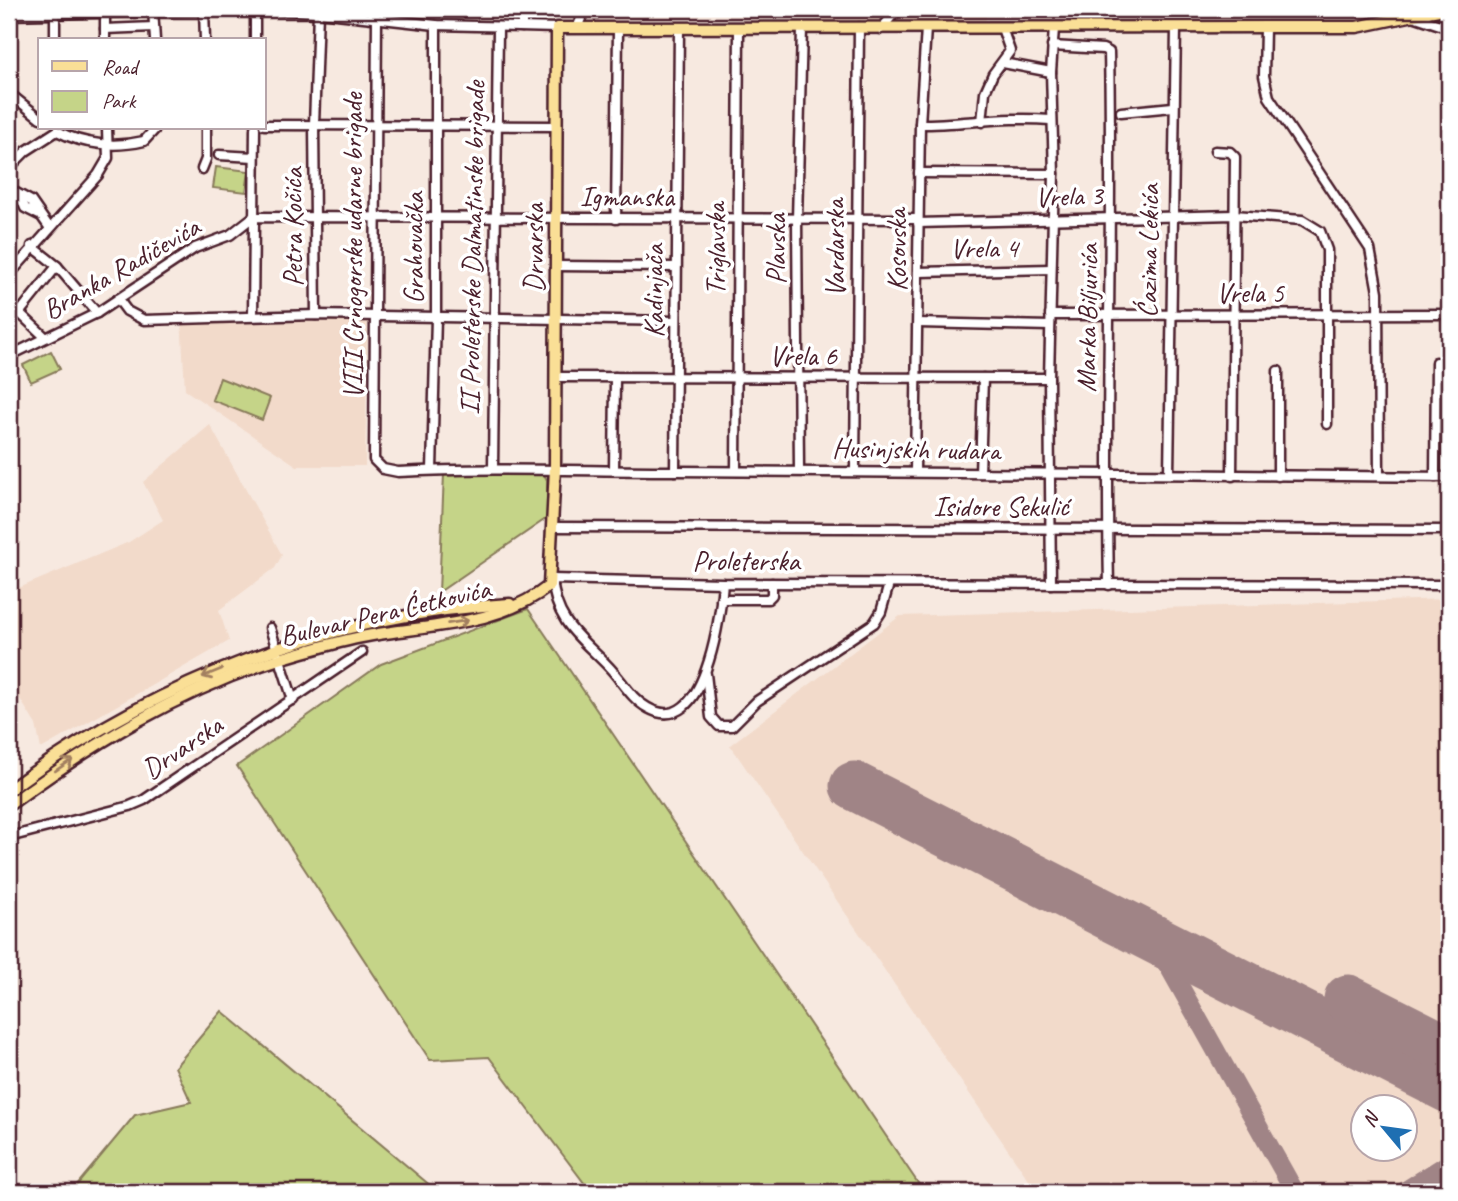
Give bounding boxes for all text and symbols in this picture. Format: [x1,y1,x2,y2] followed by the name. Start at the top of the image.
[38,38,266,130] legend
[102,54,141,80] text: Road
[452,79,492,415] street label: II Proleterske Dalmatinske brigade
[102,88,137,114] text: Park
[335,91,370,399] street label: VIII Crnogorske udarne brigade
[275,166,310,287] street label: Petra Kočića
[1035,177,1106,215] street label: Vrela 3
[580,179,676,214] street label: Igmanska
[1129,182,1167,318] street label: Ćazima Lekića
[396,190,431,304] street label: Grahovačka
[817,196,852,297] street label: Vardarska
[698,200,733,295] street label: Triglavska
[516,202,551,293] street label: Drvarska
[879,206,914,291] street label: Kosovska
[36,208,207,327] street label: Branka Radičevića
[758,212,793,284] street label: Plavska
[950,230,1021,266] street label: Vrela 4
[1068,242,1106,392] street label: Marka Biljurića
[636,243,671,338] street label: Kadinjača
[1216,275,1285,310] street label: Vrela 5
[769,338,838,373] street label: Vrela 6
[832,430,1003,468] street label: Husinjskih rudara
[933,489,1073,524] street label: Isidore Sekulić
[692,543,801,578] street label: Proleterska
[276,570,495,653] street label: Bulevar Pera Ćetkovića
[446,615,469,628] one-way arrow
[202,668,224,681] one-way arrow
[135,707,230,786] street label: Drvarska
[54,758,74,772] one-way arrow
[1350,1092,1420,1162] north arrow
[1357,1106,1385,1131] text: N

